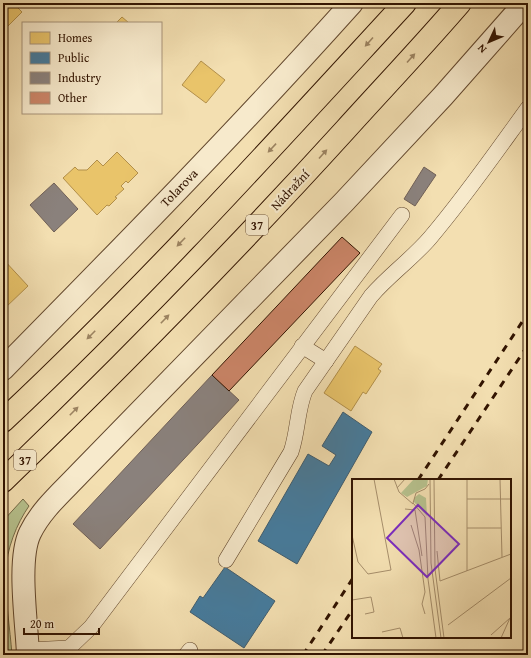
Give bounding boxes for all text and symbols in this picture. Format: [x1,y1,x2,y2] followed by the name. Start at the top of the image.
[22,22,162,114] legend
[469,22,509,62] north arrow
[58,29,93,46] text: Homes
[364,37,374,47] one-way arrow
[473,40,490,57] text: N
[58,49,90,66] text: Public
[406,53,415,64] one-way arrow
[58,69,101,86] text: Industry
[58,89,87,106] text: Other
[267,143,276,153] one-way arrow
[318,149,328,159] one-way arrow
[156,164,203,212] street label: Tolarova
[266,165,314,215] street label: Nádražní
[246,215,268,235] road number: 37
[177,237,186,247] one-way arrow
[161,314,170,324] one-way arrow
[86,330,96,340] one-way arrow
[69,407,79,416] one-way arrow
[14,450,36,470] road number: 37
[352,479,511,638] inset map
[24,610,99,636] scale bar
[30,615,54,632] text: 20 m

